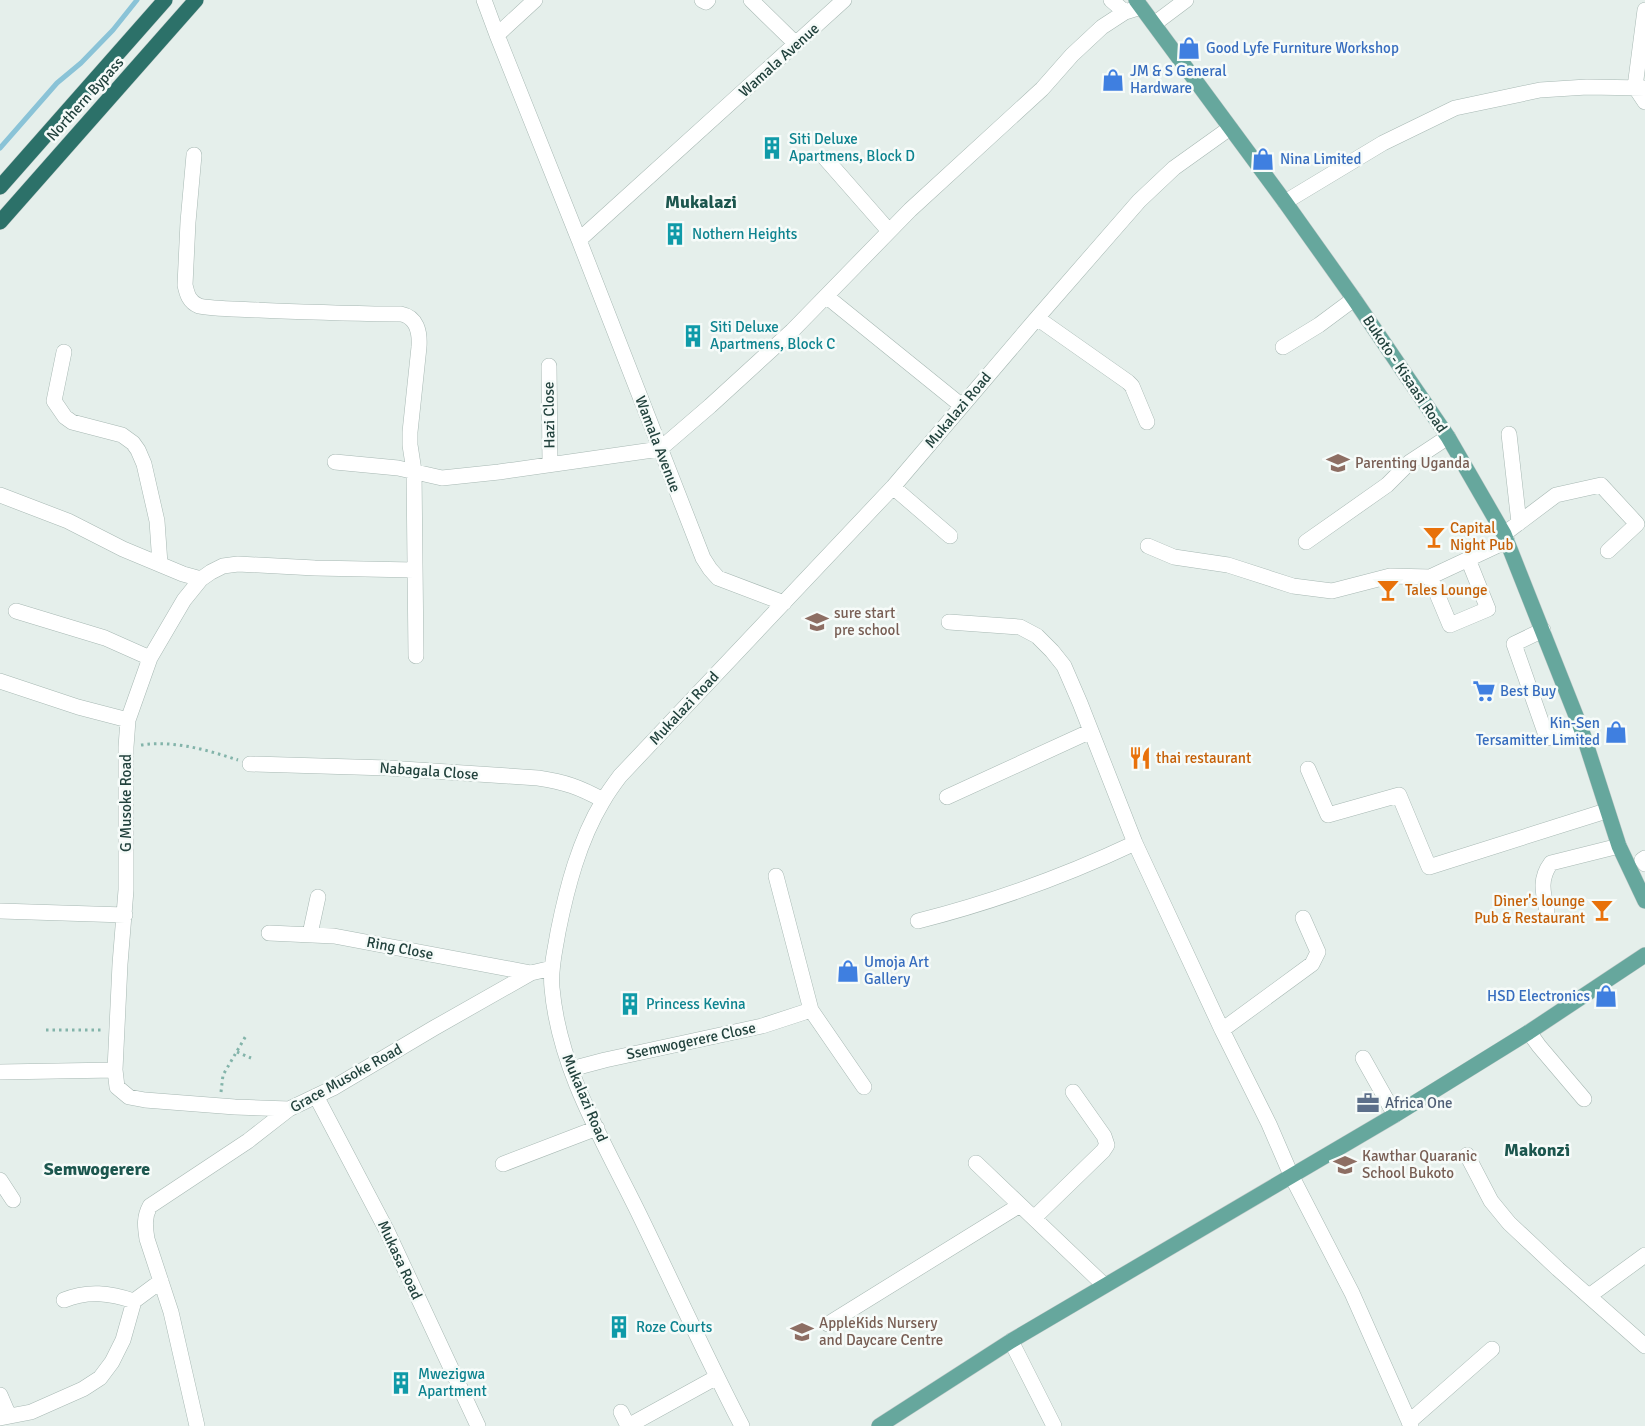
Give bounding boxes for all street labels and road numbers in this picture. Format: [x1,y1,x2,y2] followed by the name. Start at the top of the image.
[735,19,823,101] street label: Wamala Avenue
[43,53,128,145] street label: Northern Bypass
[1359,312,1451,436] street label: Bukoto - Kisaasi Road
[921,368,995,452] street label: Mukalazi Road
[539,381,559,449] street label: Hazi Close
[631,393,685,495] street label: Wamala Avenue
[645,668,723,748] street label: Mukalazi Road
[117,754,135,852] street label: G Musoke Road
[379,759,479,783] street label: Nabagala Close
[365,933,435,963] street label: Ring Close
[625,1018,757,1064] street label: Ssemwogerere Close
[287,1040,405,1116] street label: Grace Musoke Road
[558,1051,612,1145] street label: Mukalazi Road
[374,1218,426,1302] street label: Mukasa Road

